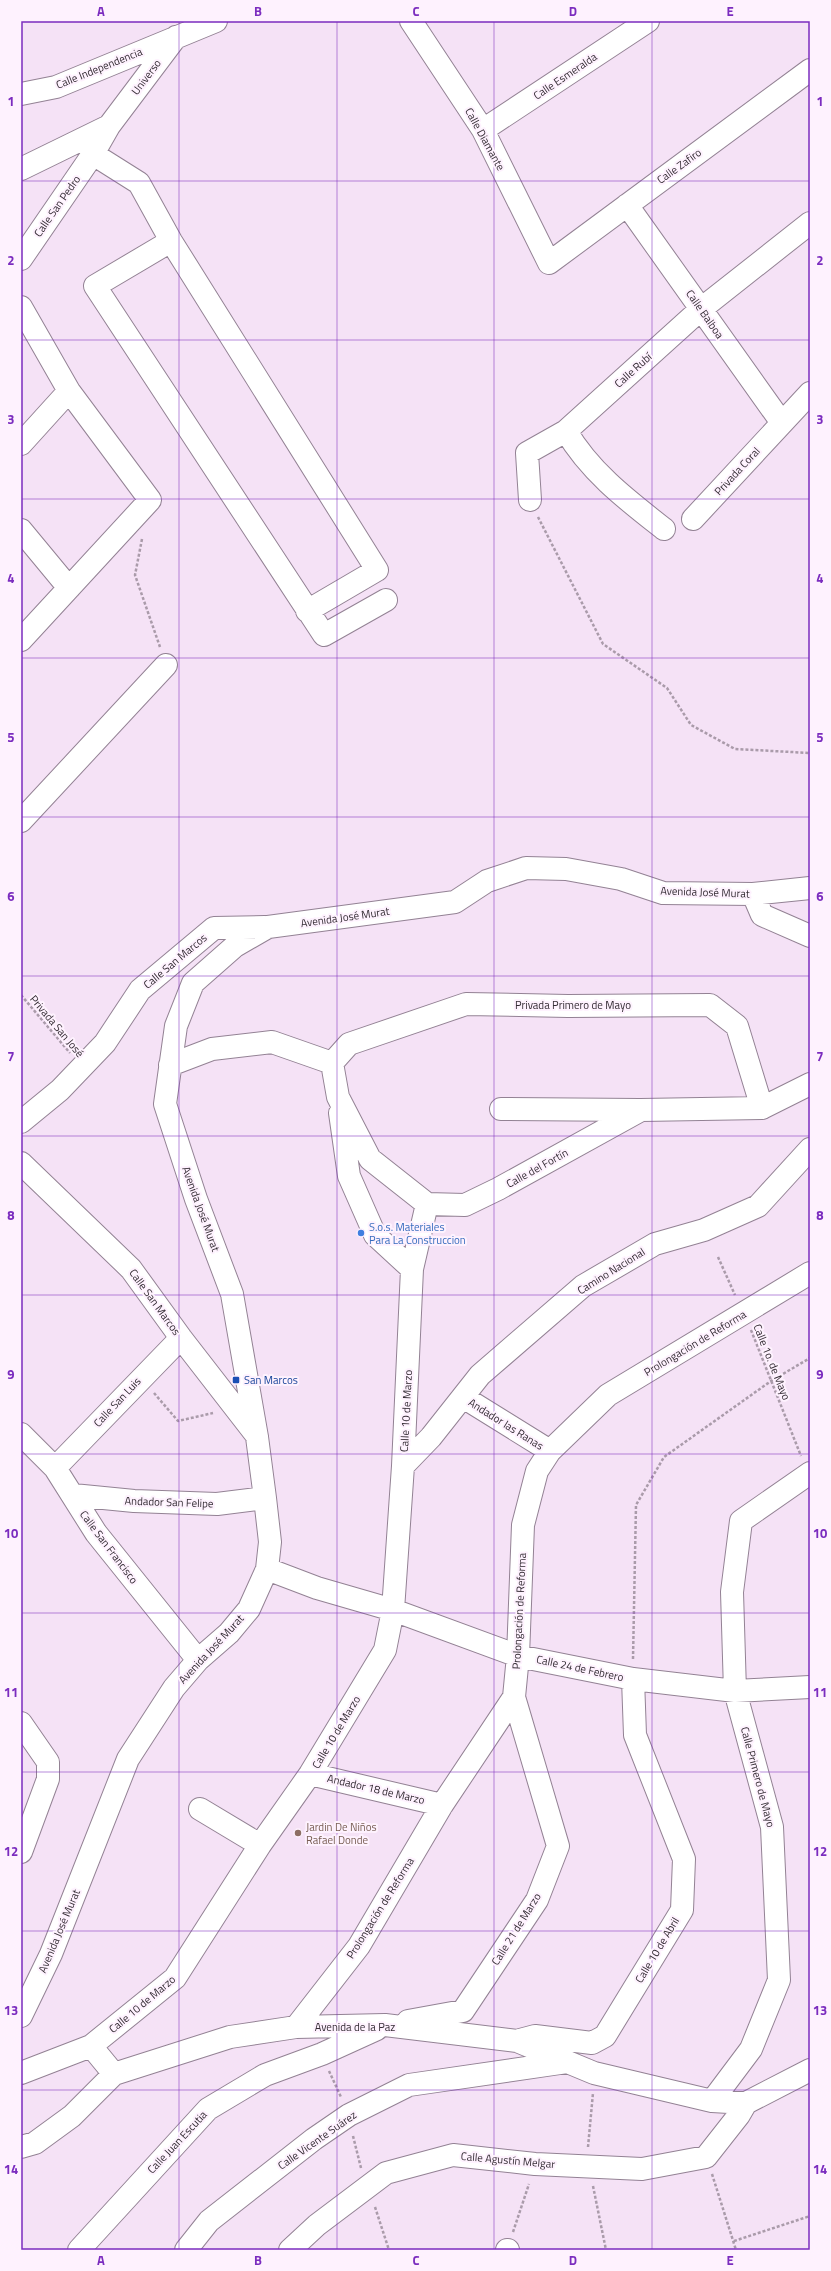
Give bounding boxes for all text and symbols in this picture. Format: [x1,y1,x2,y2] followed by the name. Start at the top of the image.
[97,1,105,21] text: A
[254,1,262,21] text: B
[412,1,420,21] text: C
[569,1,577,21] text: D
[726,1,734,21] text: E
[53,43,145,93] street label: Calle Independencia
[530,48,600,103] street label: Calle Esmeralda
[127,56,165,98] street label: Universo
[7,91,15,111] text: 1
[816,91,824,111] text: 1
[461,105,509,174] street label: Calle Diamante
[653,144,705,188] street label: Calle Zafiro
[30,172,84,240] street label: Calle San Pedro
[7,250,15,270] text: 2
[816,250,824,270] text: 2
[682,286,728,342] street label: Calle Balboa
[611,348,656,391] street label: Calle Rubí
[7,409,15,429] text: 3
[816,409,824,429] text: 3
[710,443,764,499] street label: Privada Coral
[7,568,15,588] text: 4
[816,568,824,588] text: 4
[7,727,15,747] text: 5
[816,727,824,747] text: 5
[660,882,750,902] street label: Avenida José Murat
[7,886,15,906] text: 6
[816,886,824,906] text: 6
[300,903,391,931] street label: Avenida José Murat
[140,930,210,992] street label: Calle San Marcos
[26,992,88,1061] street label: Privada San José
[515,997,631,1013] street label: Privada Primero de Mayo
[7,1046,15,1066] text: 7
[816,1046,824,1066] text: 7
[503,1144,571,1192] street label: Calle del Fortín
[178,1164,224,1254] street label: Avenida José Murat
[7,1205,15,1225] text: 8
[816,1205,824,1225] text: 8
[369,1219,466,1248] place label: S.o.s. Materiales Para La Construccion
[356,1228,366,1238] marker: S.o.s. Materiales Para La Construccion
[574,1244,648,1298] street label: Camino Nacional
[125,1266,185,1338] street label: Calle San Marcos
[641,1306,750,1380] street label: Prolongación de Reforma
[749,1322,795,1403] street label: Calle 1o. de Mayo
[7,1364,15,1384] text: 9
[816,1364,824,1384] text: 9
[396,1369,416,1453] street label: Calle 10 de Marzo
[244,1372,298,1388] place label: San Marcos
[90,1374,144,1430] street label: Calle San Luis
[231,1375,241,1385] marker: San Marcos
[465,1394,547,1454] street label: Andador las Ranas
[124,1492,214,1512] street label: Andador San Felipe
[76,1507,142,1587] street label: Calle San Francisco
[4,1523,18,1543] text: 10
[813,1523,827,1543] text: 10
[508,1552,530,1670] street label: Prolongación de Reforma
[175,1611,247,1687] street label: Avenida José Murat
[535,1651,625,1685] street label: Calle 24 de Febrero
[4,1682,18,1702] text: 11
[813,1682,827,1702] text: 11
[308,1692,364,1771] street label: Calle 10 de Marzo
[737,1725,779,1829] street label: Calle Primero de Mayo
[326,1770,426,1808] street label: Andador 18 de Marzo
[306,1819,377,1848] place label: Jardin De Niños Rafael Donde
[293,1828,303,1838] marker: Jardin De Niños Rafael Donde
[4,1841,18,1861] text: 12
[813,1841,827,1861] text: 12
[342,1854,418,1962] street label: Prolongación de Reforma
[34,1887,84,1975] street label: Avenida José Murat
[487,1890,545,1968] street label: Calle 21 de Marzo
[631,1914,683,1986] street label: Calle 10 de Abril
[105,1971,179,2037] street label: Calle 10 de Marzo
[4,2000,18,2020] text: 13
[813,2000,827,2020] text: 13
[315,2019,395,2035] street label: Avenida de la Paz
[144,2107,211,2177] street label: Calle Juan Escutia
[274,2107,360,2173] street label: Calle Vicente Suárez
[460,2148,556,2172] street label: Calle Agustín Melgar
[4,2159,18,2179] text: 14
[813,2159,827,2179] text: 14
[97,2250,105,2270] text: A
[254,2250,262,2270] text: B
[412,2250,420,2270] text: C
[569,2250,577,2270] text: D
[726,2250,734,2270] text: E

